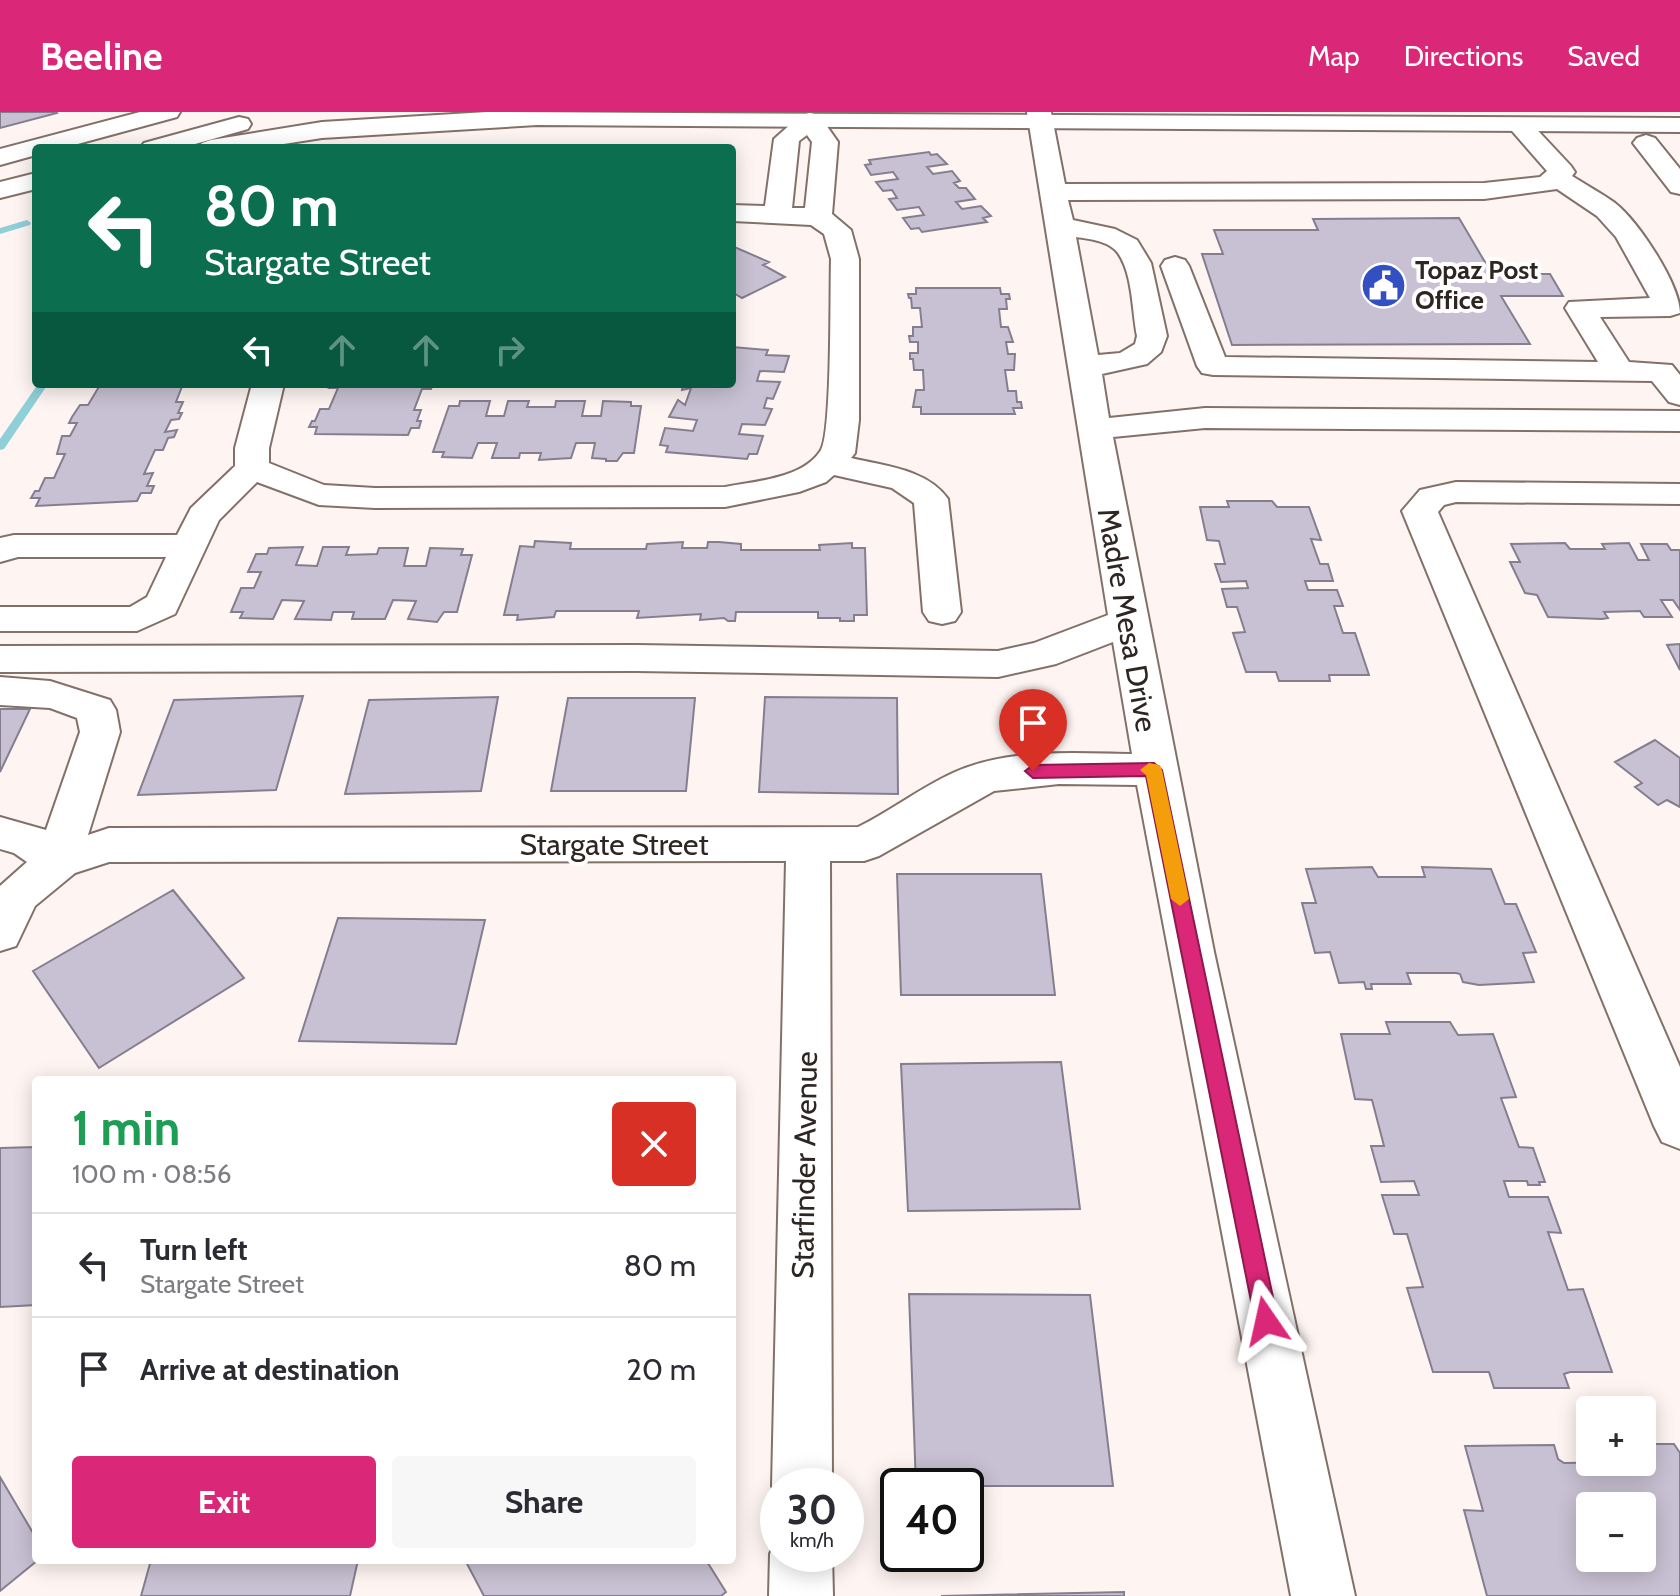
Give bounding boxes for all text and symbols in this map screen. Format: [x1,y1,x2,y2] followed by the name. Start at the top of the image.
[40,33,163,80] text: Beeline
[1308,39,1360,73] text: Map
[1404,39,1523,73] text: Directions
[1567,39,1640,73] text: Saved
[204,172,339,240] text: 80 m
[72,176,176,280] icon: left
[204,240,431,284] text: Stargate Street
[1415,254,1538,316] place label: Topaz Post Office
[1360,261,1408,309] public building icon: Topaz Post Office
[236,328,280,372] icon: left
[320,328,364,372] icon: ahead
[404,328,448,372] icon: ahead
[488,328,532,372] icon: right
[1090,505,1165,735] street label: Madre Mesa Drive
[999,689,1067,771] pin
[1011,701,1055,745] icon: arrive
[519,826,709,863] street label: Stargate Street
[784,1051,825,1279] street label: Starfinder Avenue
[72,1099,180,1157] text: 1 min
[612,1102,696,1186] button: close
[72,1158,231,1190] text: 100 m · 08:56
[140,1231,248,1268] text: Turn left
[72,1243,116,1287] icon: left
[624,1247,696,1284] text: 80 m
[140,1268,304,1300] text: Stargate Street
[1224,1279,1308,1363] position arrow
[72,1347,116,1391] icon: arrive
[140,1351,400,1388] text: Arrive at destination
[626,1351,696,1388] text: 20 m
[1576,1396,1656,1572] map controls
[1576,1396,1656,1476] button: +
[72,1456,376,1548] button: Exit
[392,1456,696,1548] button: Share
[880,1468,984,1572] speed limit sign: 40
[787,1485,837,1534] text: 30
[1576,1492,1656,1572] button: −
[790,1528,834,1552] text: km/h

